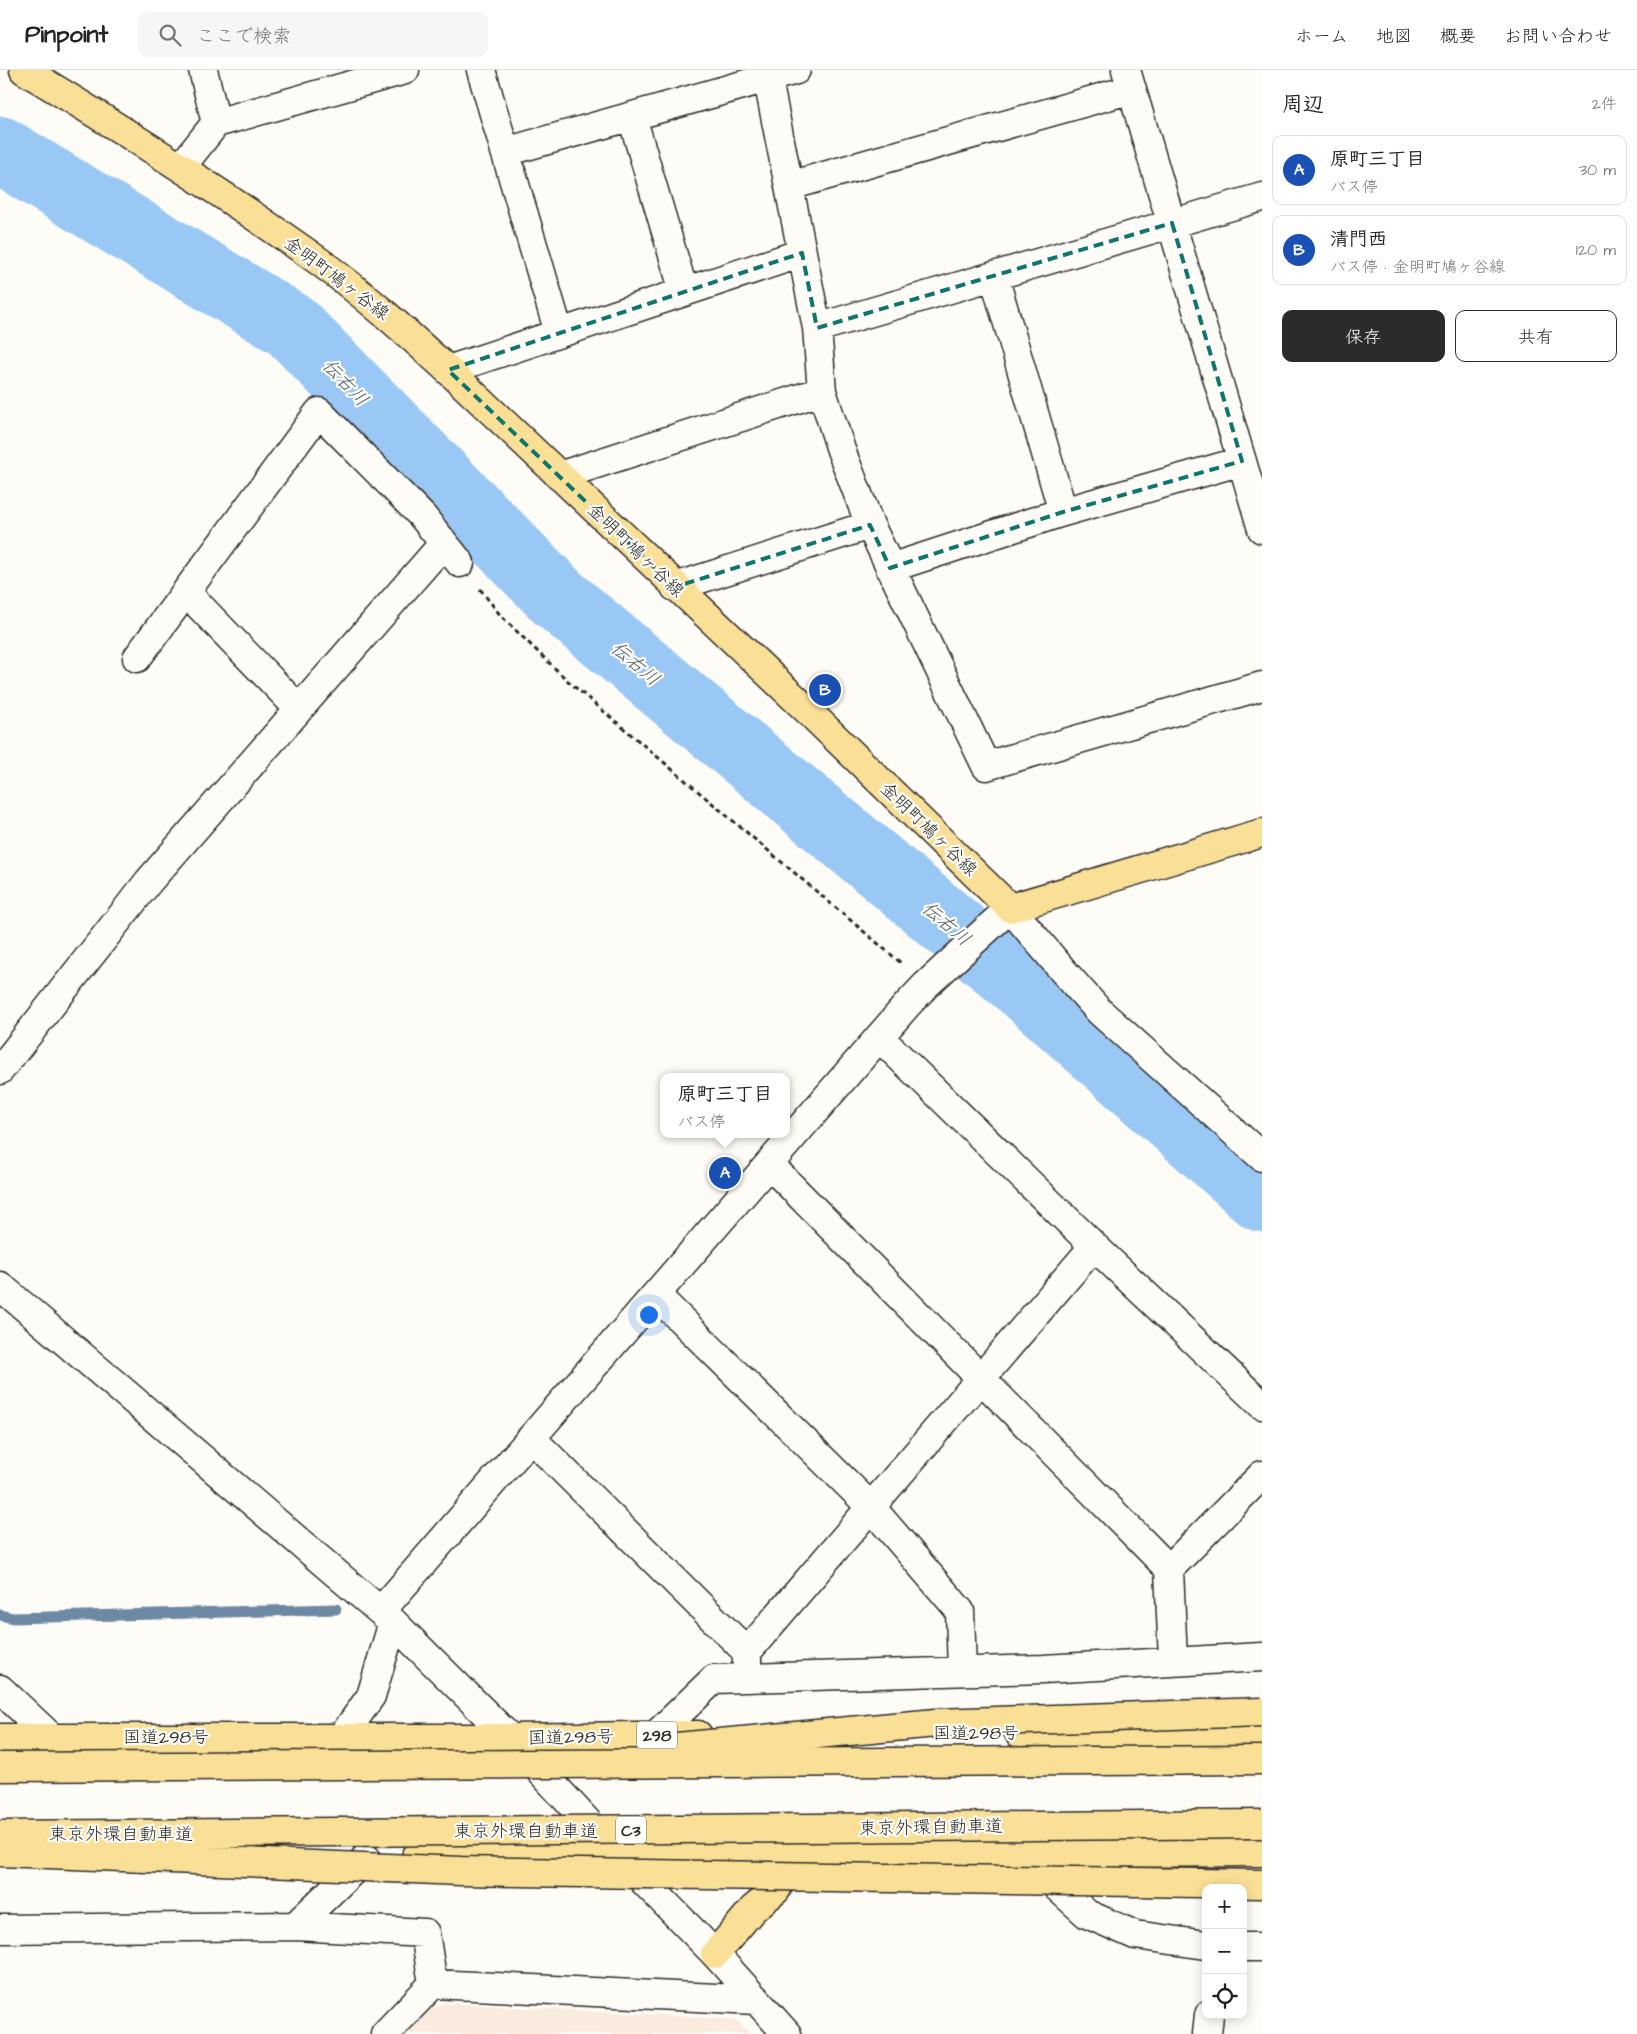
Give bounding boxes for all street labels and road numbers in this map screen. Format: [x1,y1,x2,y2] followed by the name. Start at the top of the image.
[279,231,395,326] street label: 金明町鳩ヶ谷線
[582,498,690,603] street label: 金明町鳩ヶ谷線
[875,777,983,882] street label: 金明町鳩ヶ谷線
[933,1721,1019,1746] street label: 国道298号
[637,1722,677,1748] road number: 298
[528,1724,614,1751] street label: 国道298号
[123,1725,209,1750] street label: 国道298号
[859,1814,1003,1841] street label: 東京外環自動車道
[616,1816,646,1844] road number: C3
[454,1819,598,1844] street label: 東京外環自動車道
[49,1822,193,1847] street label: 東京外環自動車道

